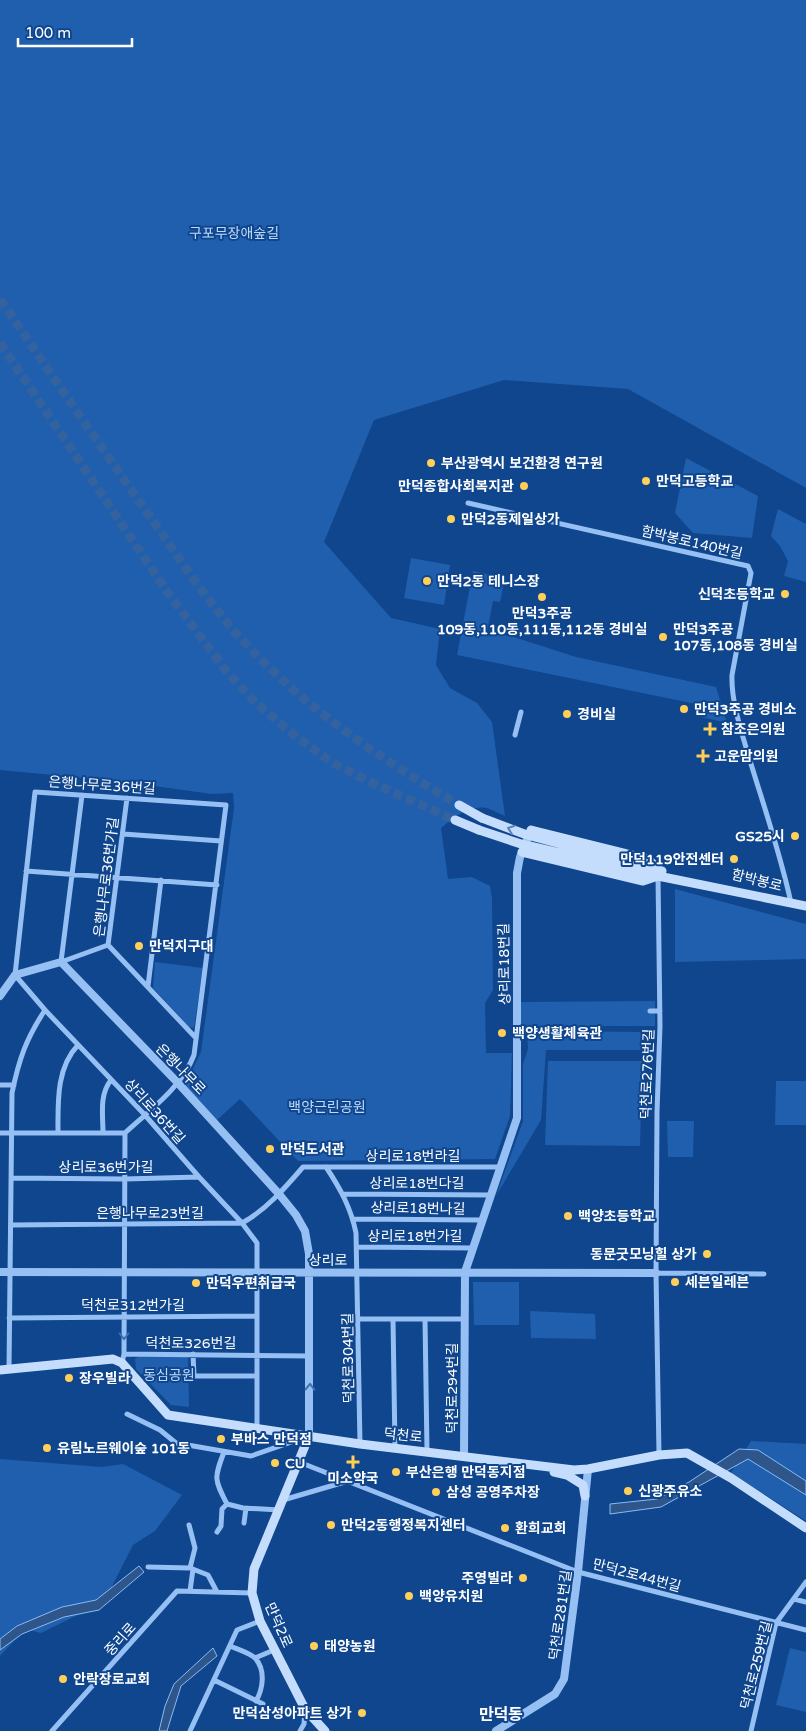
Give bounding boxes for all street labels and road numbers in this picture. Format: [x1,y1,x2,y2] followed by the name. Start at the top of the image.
[639,523,744,562] street label: 함박봉로140번길
[48,773,156,798] street label: 은행나무로36번길
[91,816,122,938] street label: 은행나무로36번가길
[730,866,784,895] street label: 함박봉로
[495,923,514,1005] street label: 상리로18번길
[637,1028,658,1120] street label: 덕천로276번길
[152,1040,209,1098] street label: 은행나무로
[121,1075,188,1147] street label: 상리로36번길
[366,1148,460,1165] street label: 상리로18번라길
[59,1159,153,1176] street label: 상리로36번가길
[370,1175,464,1192] street label: 상리로18번다길
[370,1199,466,1218] street label: 상리로18번나길
[96,1205,204,1222] street label: 은행나무로23번길
[368,1228,462,1245] street label: 상리로18번가길
[309,1252,347,1269] street label: 상리로
[81,1297,185,1314] street label: 덕천로312번가길
[339,1312,358,1404] street label: 덕천로304번길
[146,1335,236,1352] street label: 덕천로326번길
[444,1343,461,1433] street label: 덕천로294번길
[383,1425,423,1446] street label: 덕천로
[591,1556,683,1595] street label: 만덕2로44번길
[546,1569,575,1661] street label: 덕천로281번길
[261,1600,296,1650] street label: 만덕2로
[101,1619,140,1659] street label: 중리로
[737,1619,776,1711] street label: 덕천로259번길

